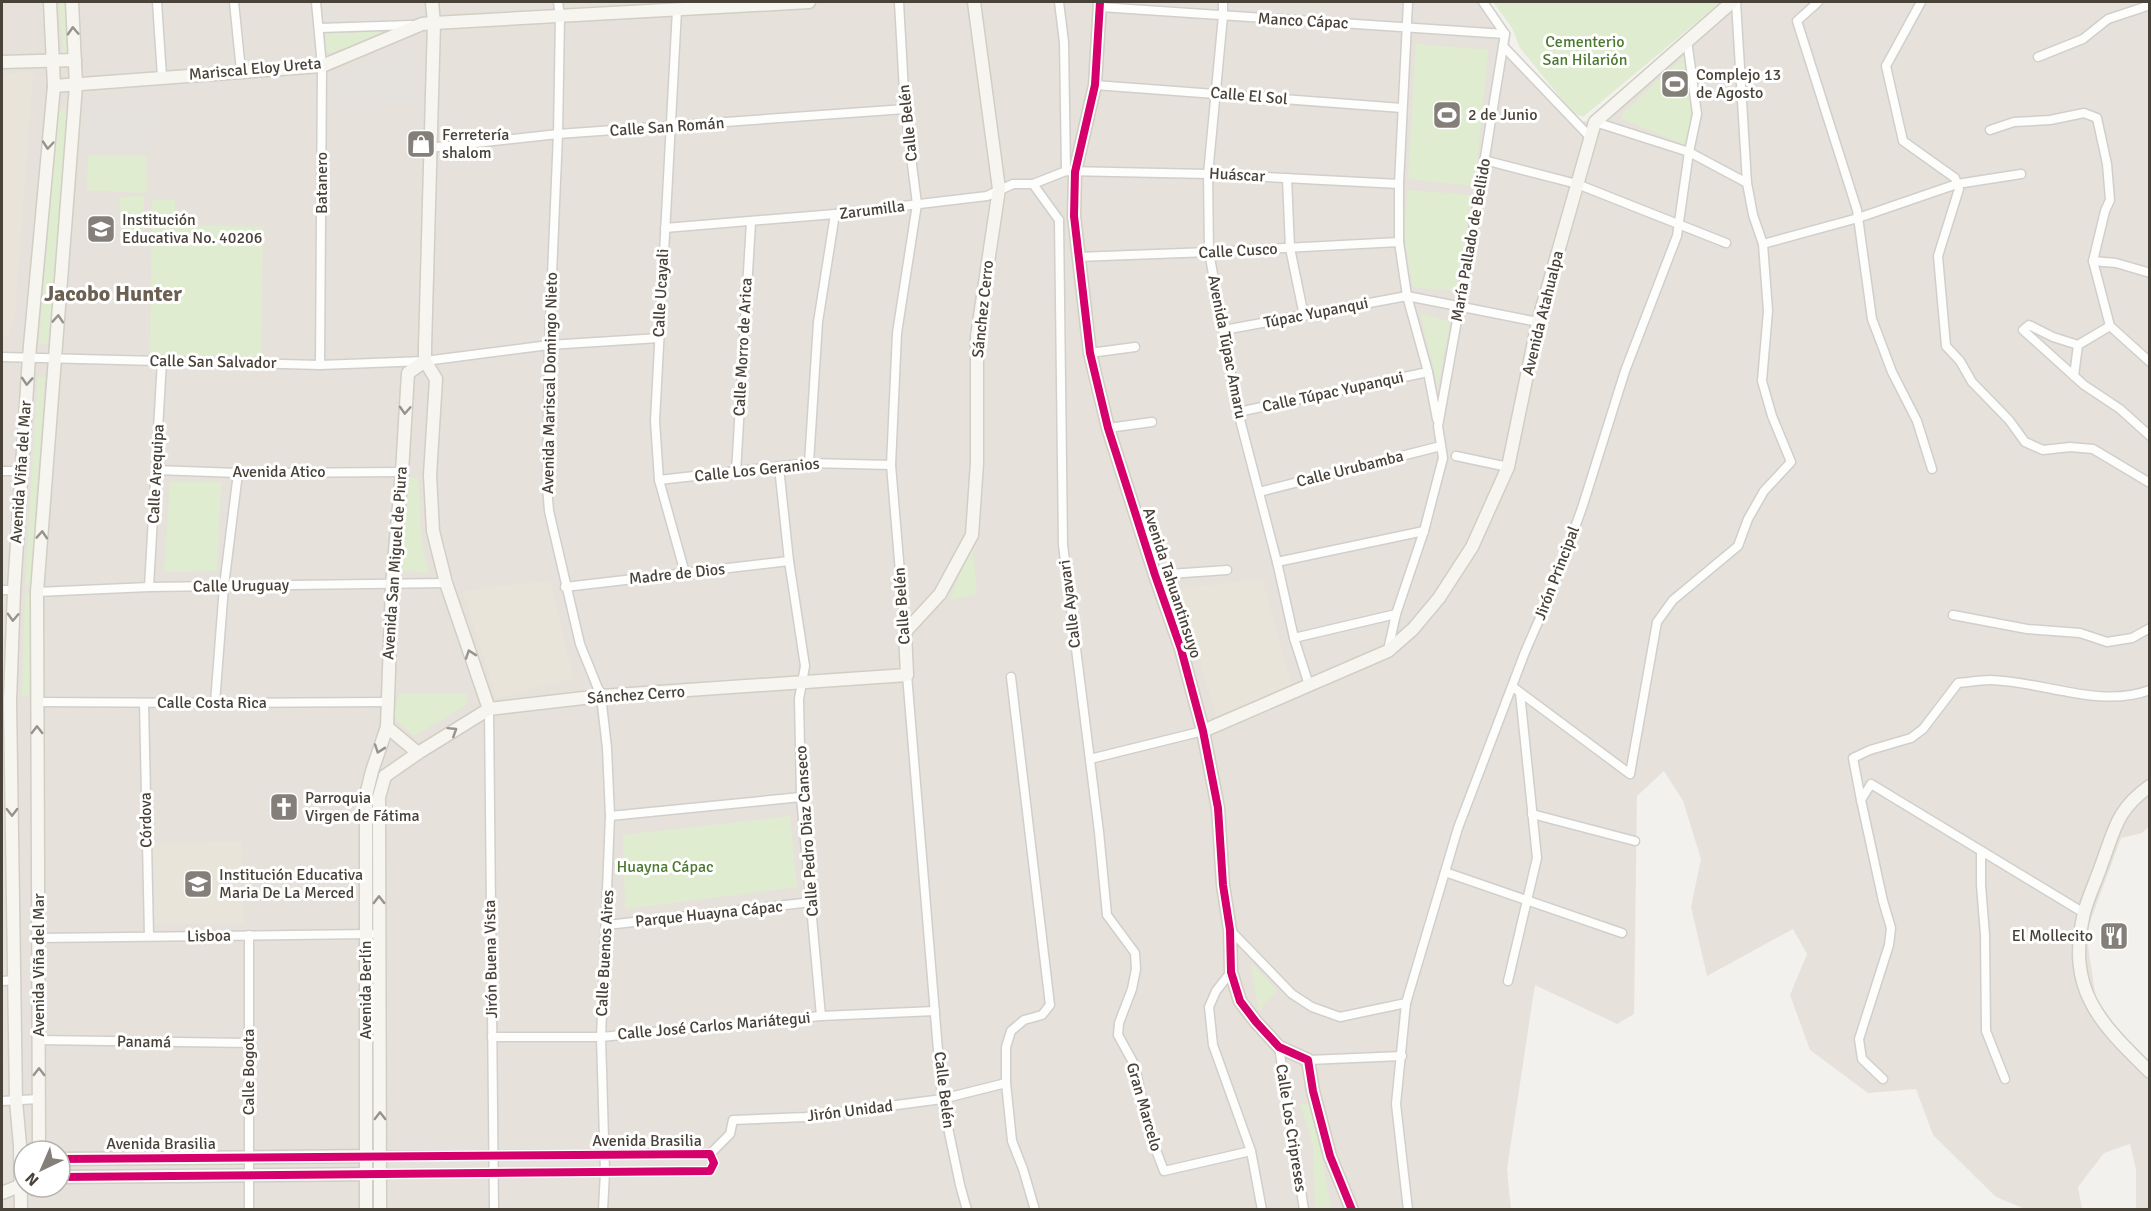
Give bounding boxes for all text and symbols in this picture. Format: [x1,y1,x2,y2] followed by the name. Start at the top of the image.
[1257,9,1349,33] street label: Manco Cápac
[67,26,80,35] one-way arrow
[1543,32,1627,70] park label: Cementerio San Hilarión
[188,53,322,85] street label: Mariscal Eloy Ureta
[1696,65,1781,103] place label: Complejo 13 de Agosto
[1659,68,1691,100] sports icon: Complejo 13 de Agosto
[1210,83,1289,109] street label: Calle El Sol
[894,84,922,162] street label: Calle Belén
[1431,99,1463,131] sports icon: 2 de Junio
[1468,105,1537,125] place label: 2 de Junio
[609,113,725,141] street label: Calle San Román
[442,125,509,163] place label: Ferretería shalom
[405,128,437,160] shop icon: Ferretería shalom
[42,140,55,149] one-way arrow
[312,152,332,214] street label: Batanero
[1447,157,1495,323] street label: María Pallado de Bellido
[1208,164,1266,186] street label: Huáscar
[838,196,906,224] street label: Zarumilla
[122,210,262,248] place label: Institución Educativa No. 40206
[85,213,117,245] school or university icon: Institución Educativa No. 40206
[1198,239,1278,263] street label: Calle Cusco
[649,248,673,338] street label: Calle Ucayali
[1518,249,1568,377] street label: Avenida Atahualpa
[968,259,998,359] street label: Sánchez Cerro
[538,272,562,494] street label: Avenida Mariscal Domingo Nieto
[1203,273,1251,421] street label: Avenida Túpac Amaru
[729,277,757,417] street label: Calle Morro de Arica
[44,280,182,307] district label: Jacobo Hunter
[1262,293,1370,333] street label: Túpac Yupanqui
[52,315,65,324] one-way arrow
[149,351,277,373] street label: Calle San Salvador
[1260,367,1406,417] street label: Calle Túpac Yupanqui
[21,376,34,385] one-way arrow
[6,400,36,544] street label: Avenida Viña del Mar
[399,406,412,415] one-way arrow
[143,424,169,524] street label: Calle Arequipa
[1294,446,1406,492] street label: Calle Urubamba
[693,453,821,487] street label: Calle Los Geranios
[232,462,326,482] street label: Avenida Atico
[378,466,412,660] street label: Avenida San Miguel de Piura
[1138,505,1206,661] street label: Avenida Tahuantinsuyo
[1530,523,1584,623] street label: Jirón Principal
[35,530,48,539] one-way arrow
[628,559,726,589] street label: Madre de Dios
[1055,559,1085,649] street label: Calle Ayavari
[889,567,915,645] street label: Calle Belén
[193,575,290,597] street label: Calle Uruguay
[7,613,19,622] one-way arrow
[465,649,477,659] one-way arrow
[586,682,686,708] street label: Sánchez Cerro
[157,693,267,713] street label: Calle Costa Rica
[31,725,43,734] one-way arrow
[447,726,457,738] one-way arrow
[374,743,387,754] one-way arrow
[791,745,823,917] street label: Calle Pedro Diaz Canseco
[305,788,420,826] place label: Parroquia Virgen de Fátima
[268,791,300,823] church icon: Parroquia Virgen de Fátima
[136,792,156,848] street label: Córdova
[6,808,19,817] one-way arrow
[616,857,714,877] park label: Huayna Cápac
[219,865,363,903] place label: Institución Educativa Maria De La Merced
[182,868,214,900] school or university icon: Institución Educativa Maria De La Merced
[592,889,618,1017] street label: Calle Buenos Aires
[29,893,49,1037] street label: Avenida Viña del Mar
[373,895,385,904] one-way arrow
[634,896,784,932] street label: Parque Huayna Cápac
[480,899,502,1019] street label: Jirón Buena Vista
[2098,920,2130,952] restaurant icon: El Mollecito
[187,926,231,946] street label: Lisboa
[2012,926,2093,946] place label: El Mollecito
[356,940,376,1040] street label: Avenida Berlín
[617,1008,811,1044] street label: Calle José Carlos Mariátegui
[239,1029,259,1115] street label: Calle Bogota
[117,1032,171,1052] street label: Panamá
[929,1050,959,1130] street label: Calle Belén
[1122,1060,1166,1154] street label: Gran Marcelo
[1271,1063,1311,1193] street label: Calle Los Cripreses
[33,1067,45,1076] one-way arrow
[806,1096,894,1126] street label: Jirón Unidad
[374,1111,386,1120] one-way arrow
[592,1131,702,1151] street label: Avenida Brasilia
[106,1134,216,1154] street label: Avenida Brasilia
[12,1139,72,1199] north arrow
[21,1168,43,1190] text: N

